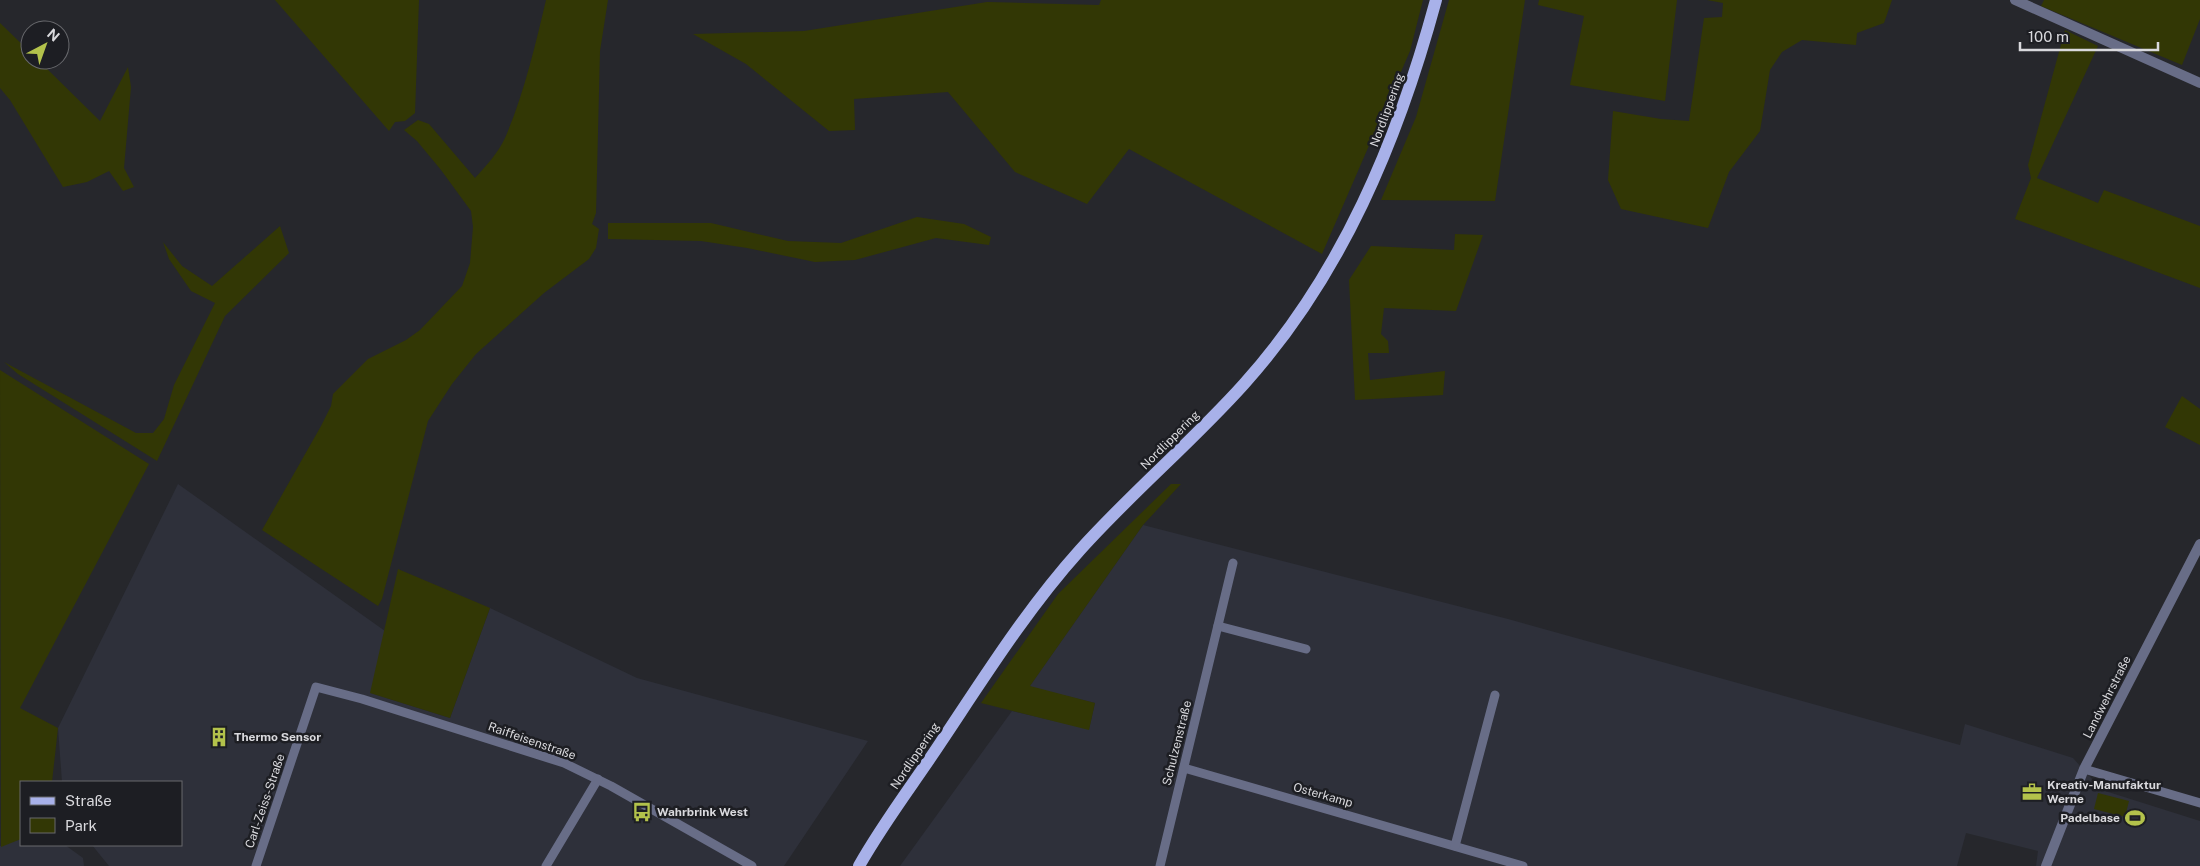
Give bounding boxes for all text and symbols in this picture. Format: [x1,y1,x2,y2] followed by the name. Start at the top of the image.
[20,20,70,70] north arrow
[2020,20,2158,52] scale bar
[44,26,63,45] text: N
[2028,28,2069,45] text: 100 m
[1367,71,1407,149] street label: Nordlippering
[1138,408,1202,472] street label: Nordlippering
[2080,653,2134,741] street label: Landwehrstraße
[1160,699,1194,787] street label: Schulzenstraße
[486,719,578,763] street label: Raiffeisenstraße
[888,720,942,792] street label: Nordlippering
[208,726,230,748] building icon: Thermo Sensor
[234,730,321,744] place label: Thermo Sensor
[242,752,288,850] street label: Carl-Zeiss-Straße
[2047,778,2161,806] place label: Kreativ-Manufaktur Werne
[1292,780,1354,810] street label: Osterkamp
[20,781,182,846] legend
[2021,781,2043,803] office icon: Kreativ-Manufaktur Werne
[65,792,112,809] text: Straße
[631,801,653,823] bus stop icon: Wahrbrink West
[657,805,748,819] place label: Wahrbrink West
[2124,807,2146,829] sports icon: Padelbase
[2060,811,2120,825] place label: Padelbase
[65,817,97,834] text: Park

